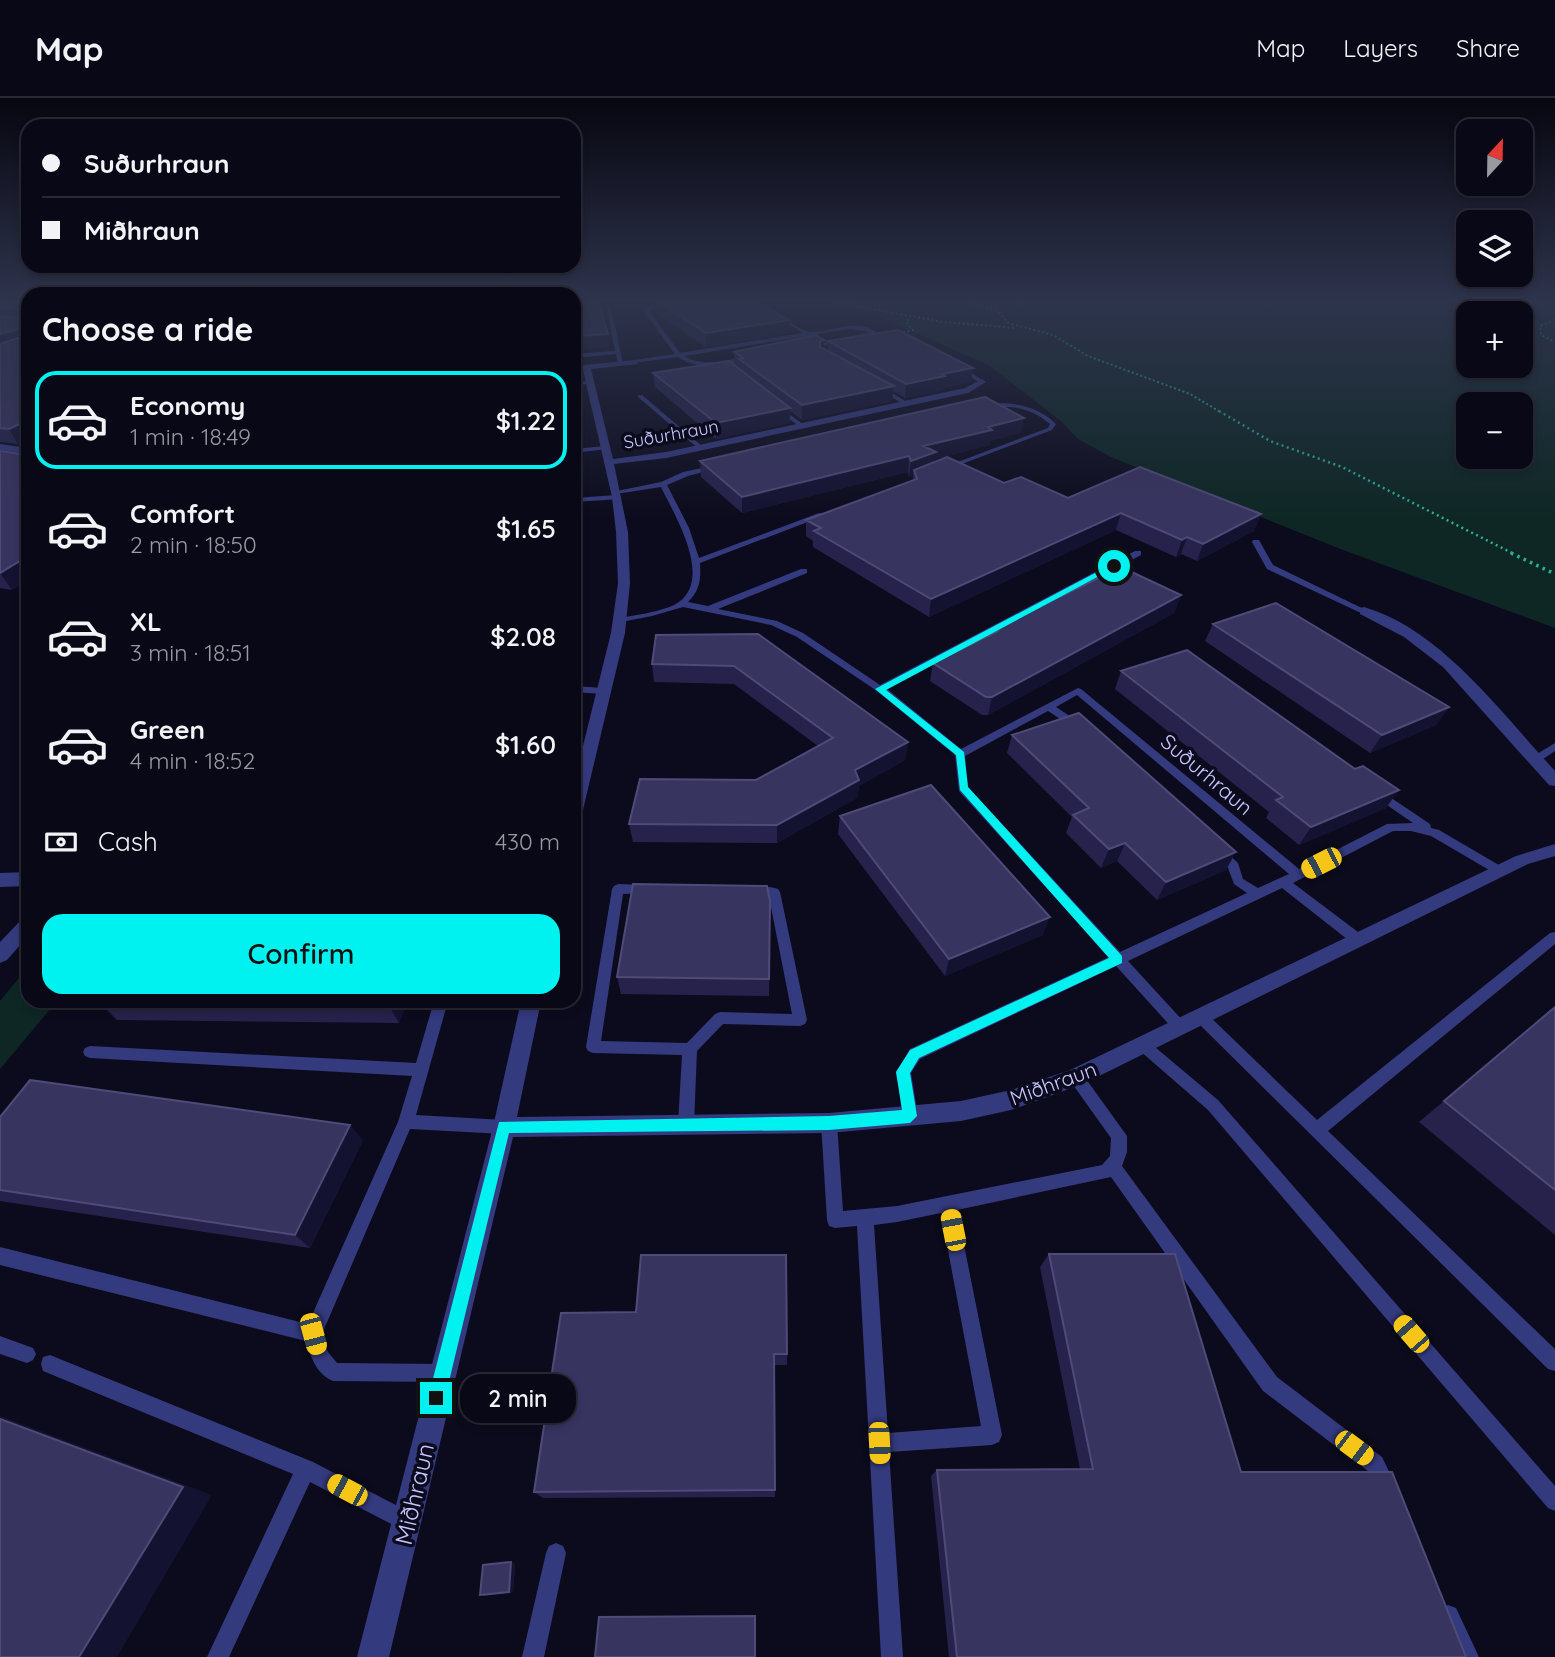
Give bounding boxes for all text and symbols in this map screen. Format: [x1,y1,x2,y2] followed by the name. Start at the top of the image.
[35,28,103,69] text: Map
[1256,33,1305,63] text: Map
[1343,33,1418,63] text: Layers
[1456,33,1520,63] text: Share
[1456,119,1533,196] north arrow
[1456,119,1533,469] map controls
[84,147,230,180] text: Suðurhraun
[1456,210,1533,287] button: layers
[84,214,200,247] text: Miðhraun
[1456,301,1533,378] button: +
[42,309,254,349] text: Choose a ride
[46,389,109,452] icon: car
[130,389,245,422] text: Economy
[1456,392,1533,469] button: −
[496,404,556,437] text: $1.22
[622,414,720,454] street label: Suðurhraun
[130,422,251,451] text: 1 min · 18:49
[46,497,109,560] icon: car
[130,497,235,530] text: Comfort
[496,512,556,545] text: $1.65
[130,530,257,559] text: 2 min · 18:50
[1098,550,1130,582] route start
[46,605,109,668] icon: car
[130,605,162,638] text: XL
[490,620,556,653] text: $2.08
[130,638,251,667] text: 3 min · 18:51
[46,713,109,776] icon: car
[130,713,205,746] text: Green
[495,728,556,761] text: $1.60
[1156,728,1258,820] street label: Suðurhraun
[130,746,255,775] text: 4 min · 18:52
[42,823,80,861] icon: cash
[98,825,158,858] text: Cash
[495,827,560,856] text: 430 m
[1298,844,1345,882] car
[42,914,560,994] button: Confirm
[1006,1055,1100,1111] street label: Miðhraun
[939,1207,968,1253] car
[298,1311,329,1357] car
[1390,1311,1433,1357] car
[460,1374,576,1422] callout: 2 min
[420,1382,452,1414] route end
[488,1384,548,1413] text: 2 min
[868,1421,891,1465] car
[1331,1427,1378,1469] car
[388,1440,440,1548] street label: Miðhraun
[324,1471,371,1509] car

